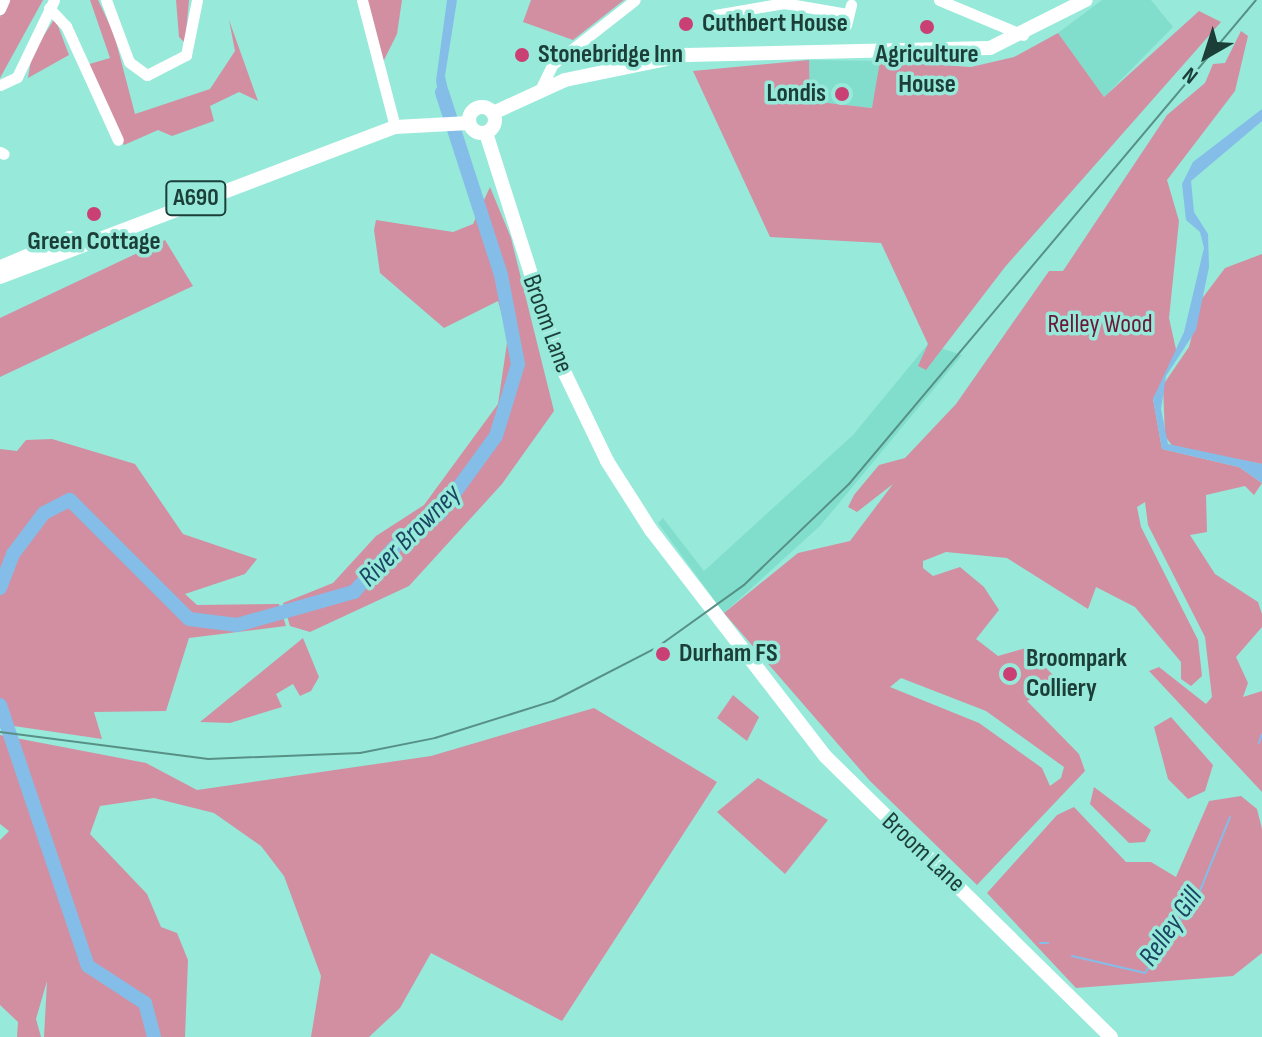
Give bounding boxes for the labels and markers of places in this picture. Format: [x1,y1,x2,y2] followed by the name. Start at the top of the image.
[702,8,848,40] place label: Cuthbert House
[677,15,695,33] marker: Cuthbert House
[918,18,936,36] marker: Agriculture House
[538,39,683,71] place label: Stonebridge Inn
[875,39,979,100] place label: Agriculture House
[513,46,531,64] marker: Stonebridge Inn
[766,78,826,110] place label: Londis
[833,85,851,103] marker: Londis
[85,205,103,223] marker: Green Cottage
[27,226,161,258] place label: Green Cottage
[679,638,778,670] place label: Durham FS
[1026,643,1127,704] place label: Broompark Colliery
[654,645,672,663] marker: Durham FS
[1001,665,1019,683] marker: Broompark Colliery

